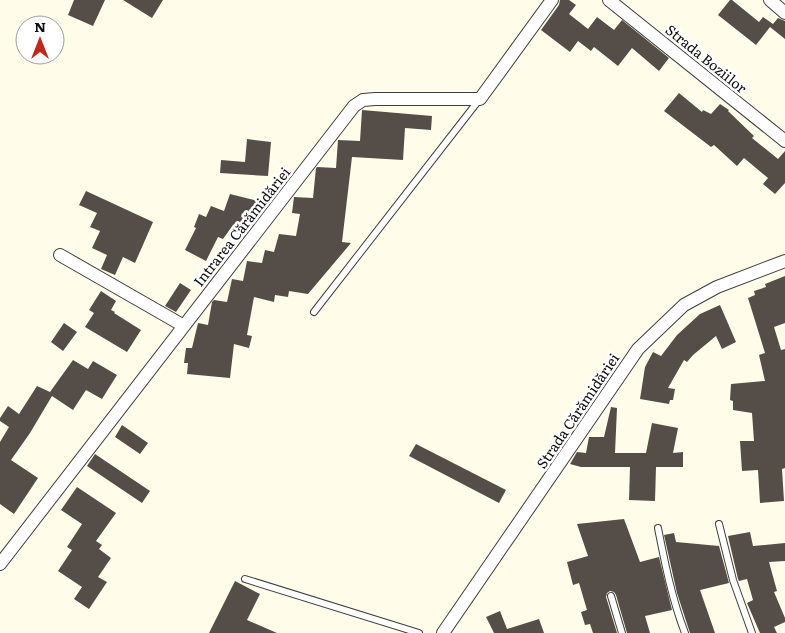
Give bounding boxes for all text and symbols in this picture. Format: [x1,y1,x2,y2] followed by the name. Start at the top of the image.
[15,15,65,65] north arrow
[34,16,46,36] text: N
[662,19,752,97] street label: Strada Boziilor
[188,162,294,290] street label: Intrarea Cărămidăriei
[531,349,623,472] street label: Strada Cărămidăriei

